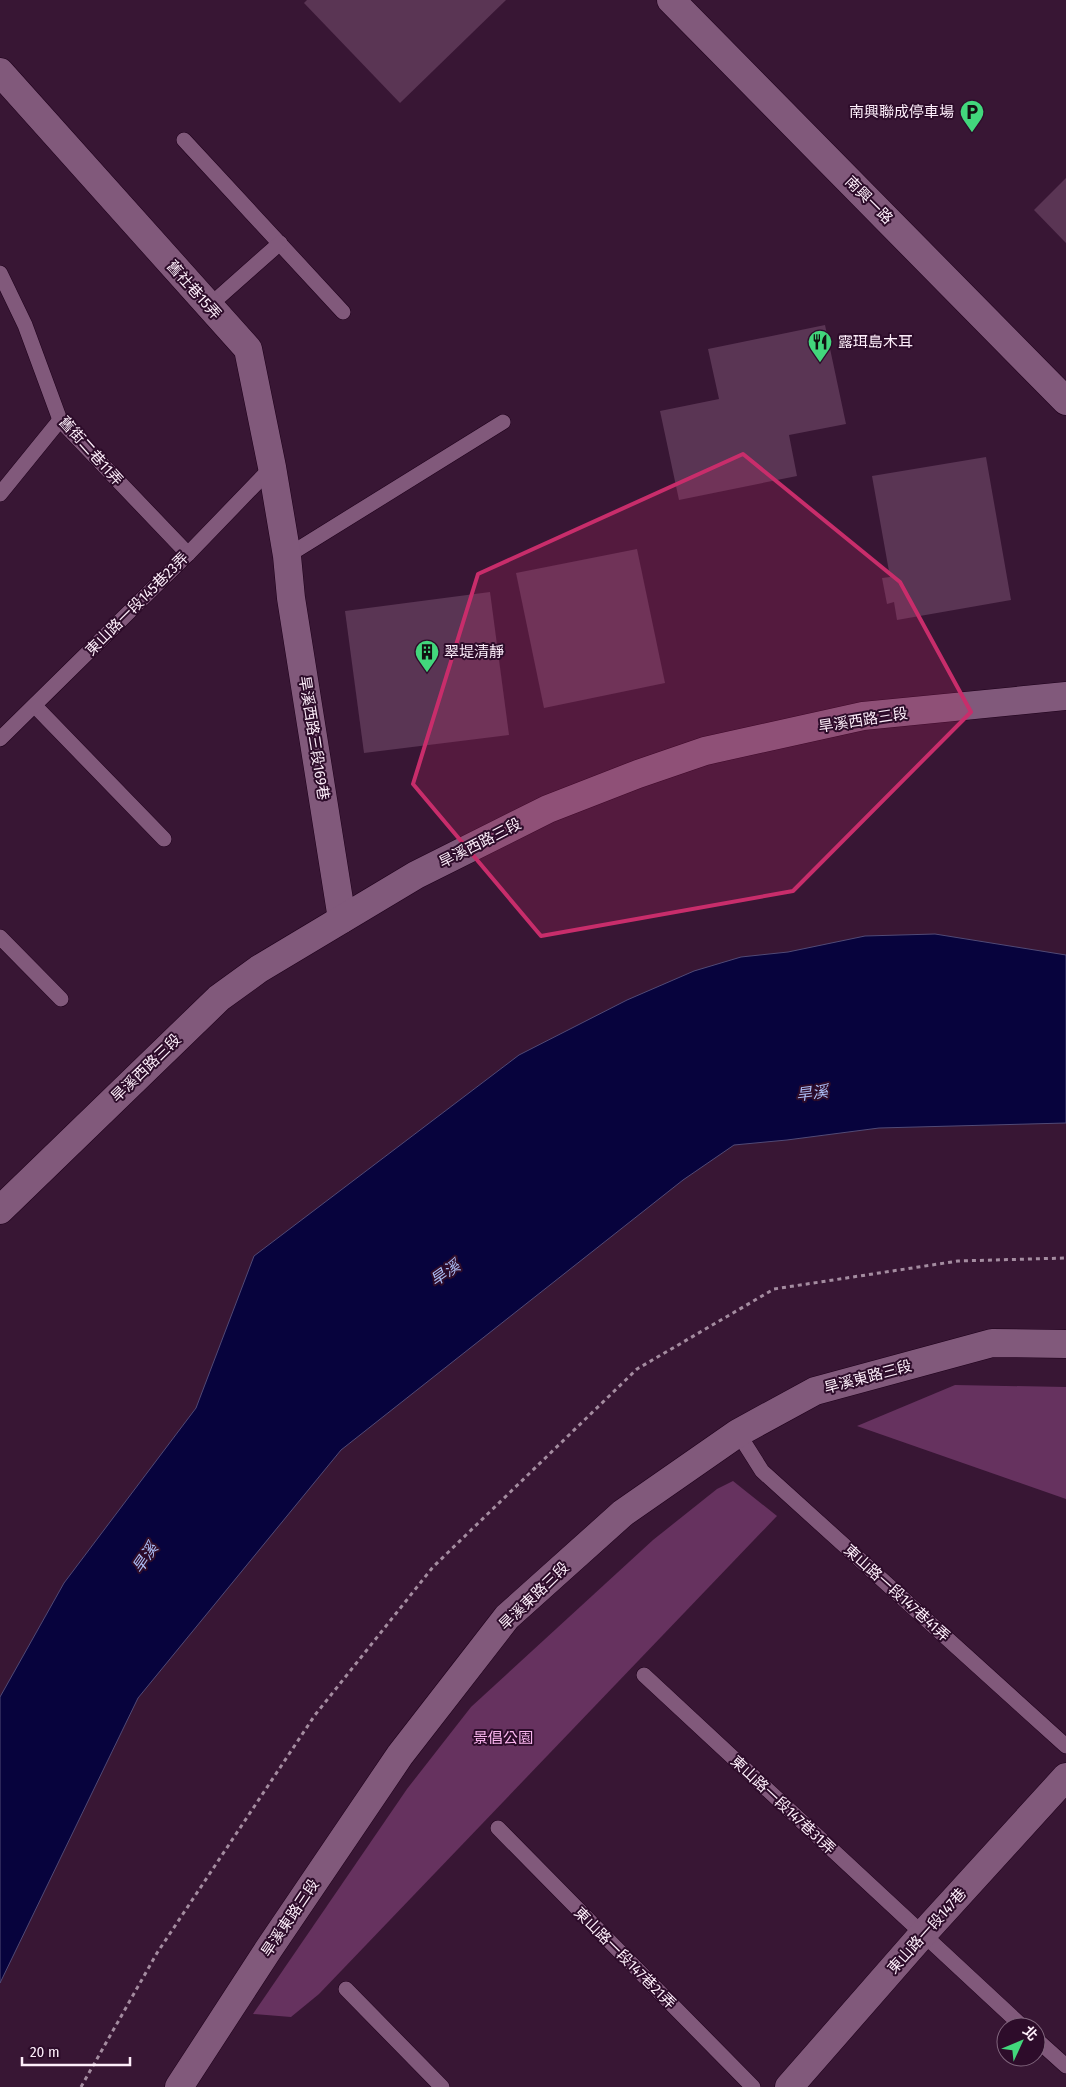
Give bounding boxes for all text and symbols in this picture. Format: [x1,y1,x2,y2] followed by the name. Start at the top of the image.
[959,99,985,133] parking icon: 南興聯成停車場
[849,103,954,121] place label: 南興聯成停車場
[841,172,897,228] street label: 南興一路
[163,257,225,323] street label: 舊社巷15弄
[807,329,833,363] restaurant icon: 露珥島木耳
[838,333,913,351] place label: 露珥島木耳
[55,413,127,489] street label: 舊街二巷11弄
[82,549,192,659] street label: 東山路一段145巷23弄
[414,639,440,673] building icon: 翠堤清靜
[444,643,504,661] place label: 翠堤清靜
[295,675,333,801] street label: 旱溪西路三段169巷
[817,704,909,736] street label: 旱溪西路三段
[436,815,524,871] street label: 旱溪西路三段
[107,1030,185,1106] street label: 旱溪西路三段
[795,1081,831,1104] water label: 旱溪
[426,1255,465,1290] water label: 旱溪
[822,1357,914,1397] street label: 旱溪東路三段
[128,1538,163,1577] water label: 旱溪
[840,1541,954,1645] street label: 東山路一段147巷41弄
[495,1558,573,1634] street label: 旱溪東路三段
[473,1729,533,1747] park label: 景倡公園
[727,1752,839,1858] street label: 東山路一段147巷31弄
[257,1876,323,1960] street label: 旱溪東路三段
[884,1885,970,1977] street label: 東山路一段147巷
[571,1904,679,2012] street label: 東山路一段147巷21弄
[996,2017,1046,2067] north arrow
[1019,2022,1041,2044] text: 北
[22,2034,130,2066] scale bar
[30,2043,60,2061] text: 20 m

